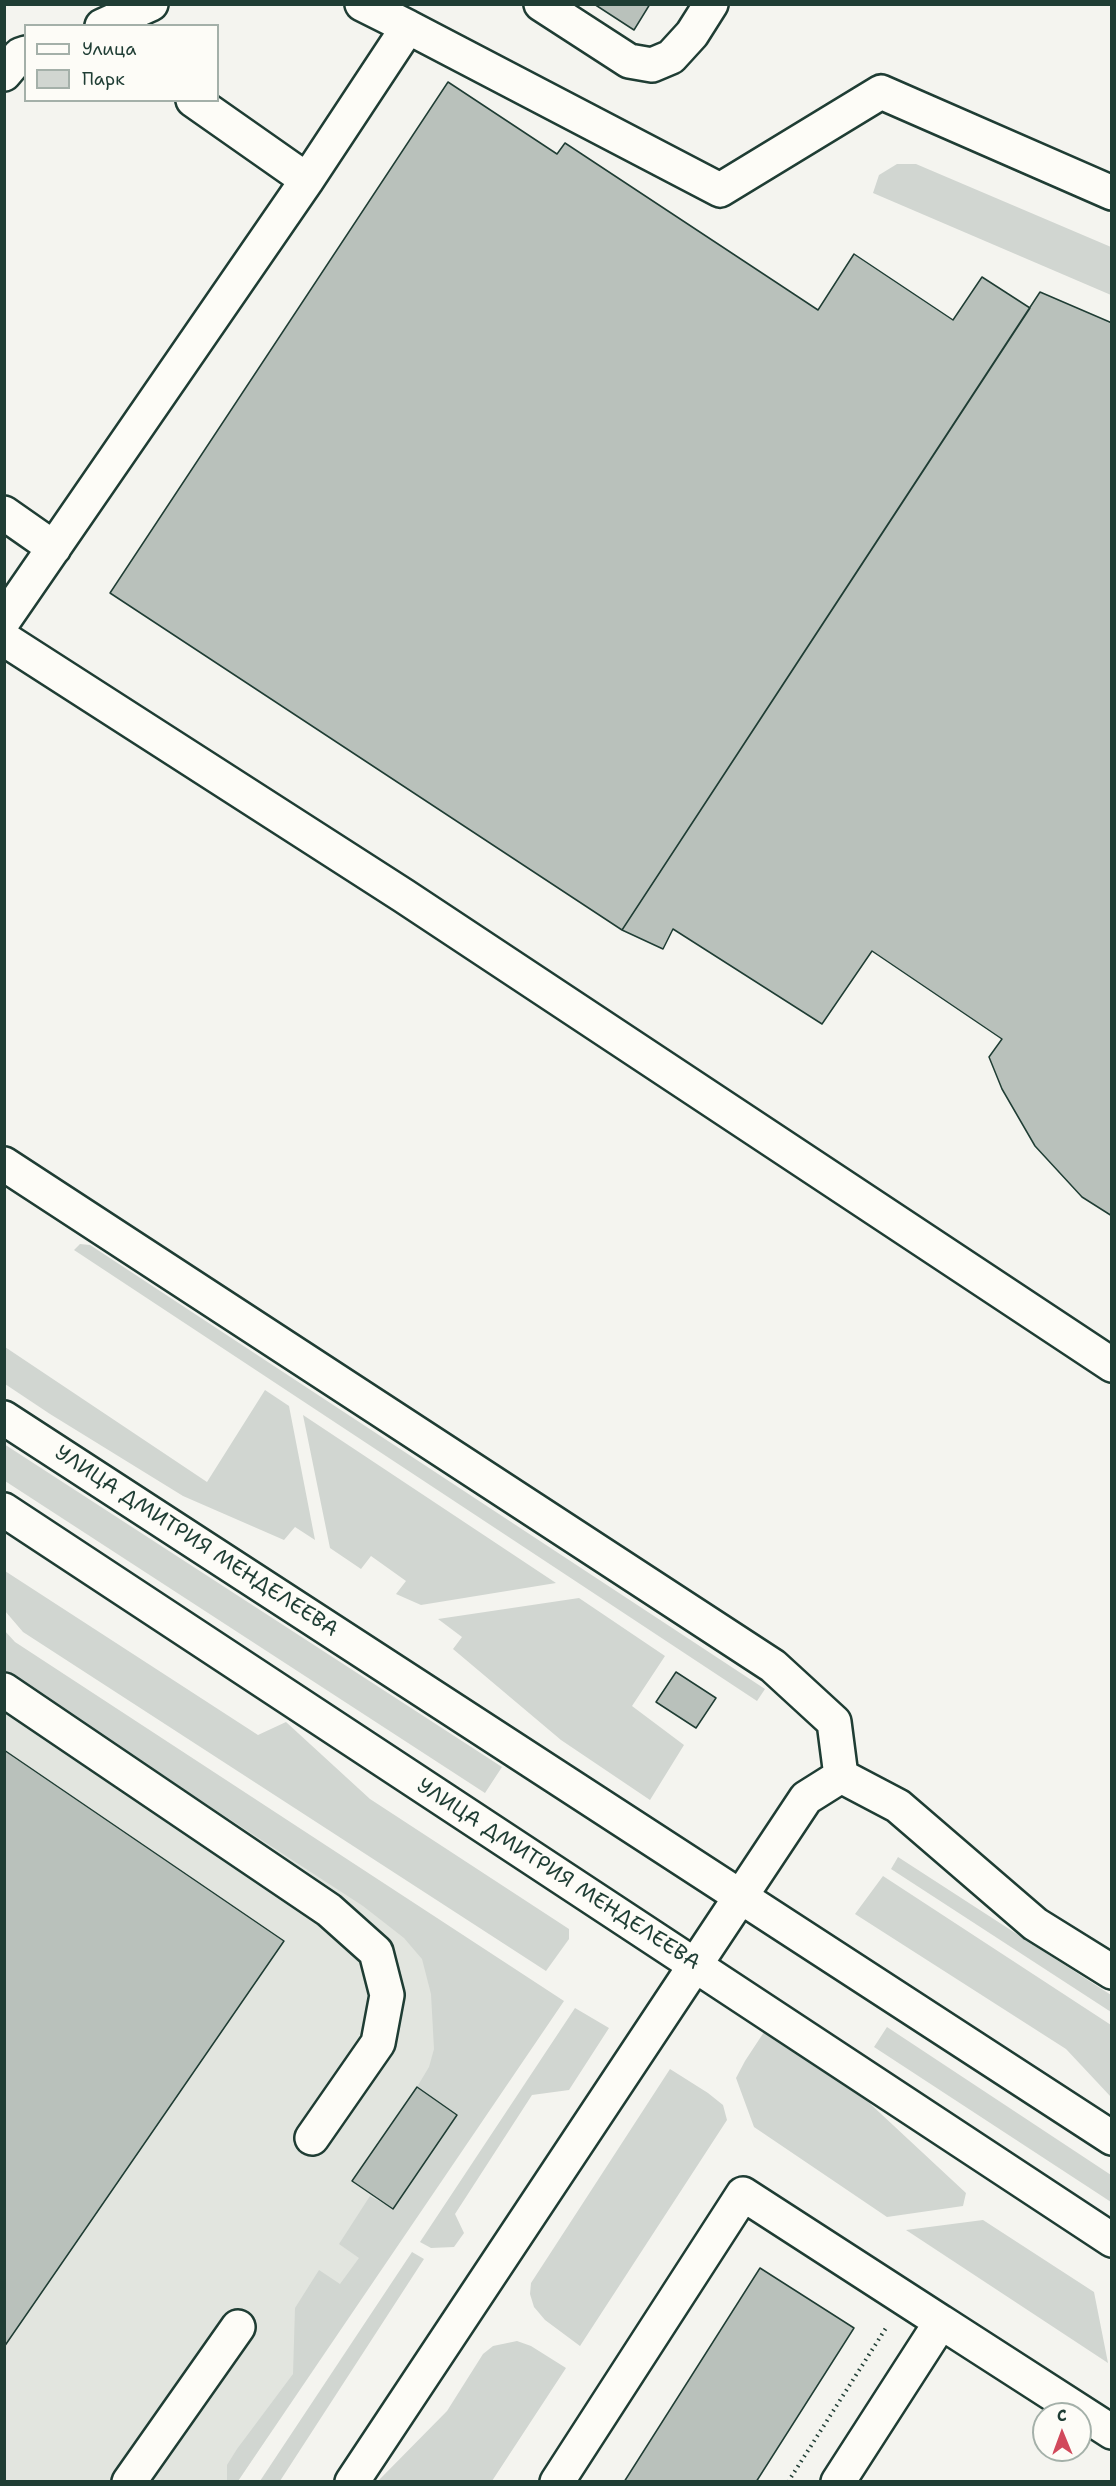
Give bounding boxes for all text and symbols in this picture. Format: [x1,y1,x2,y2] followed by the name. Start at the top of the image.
[24,24,219,102] legend
[82,37,136,61] text: Улица
[82,67,125,91] text: Парк
[50,1441,342,1643] street label: УЛИЦА ДМИТРИЯ МЕНДЕЛЕЕВА
[412,1774,704,1976] street label: УЛИЦА ДМИТРИЯ МЕНДЕЛЕЕВА
[1032,2402,1092,2462] north arrow
[1057,2405,1067,2426] text: С

